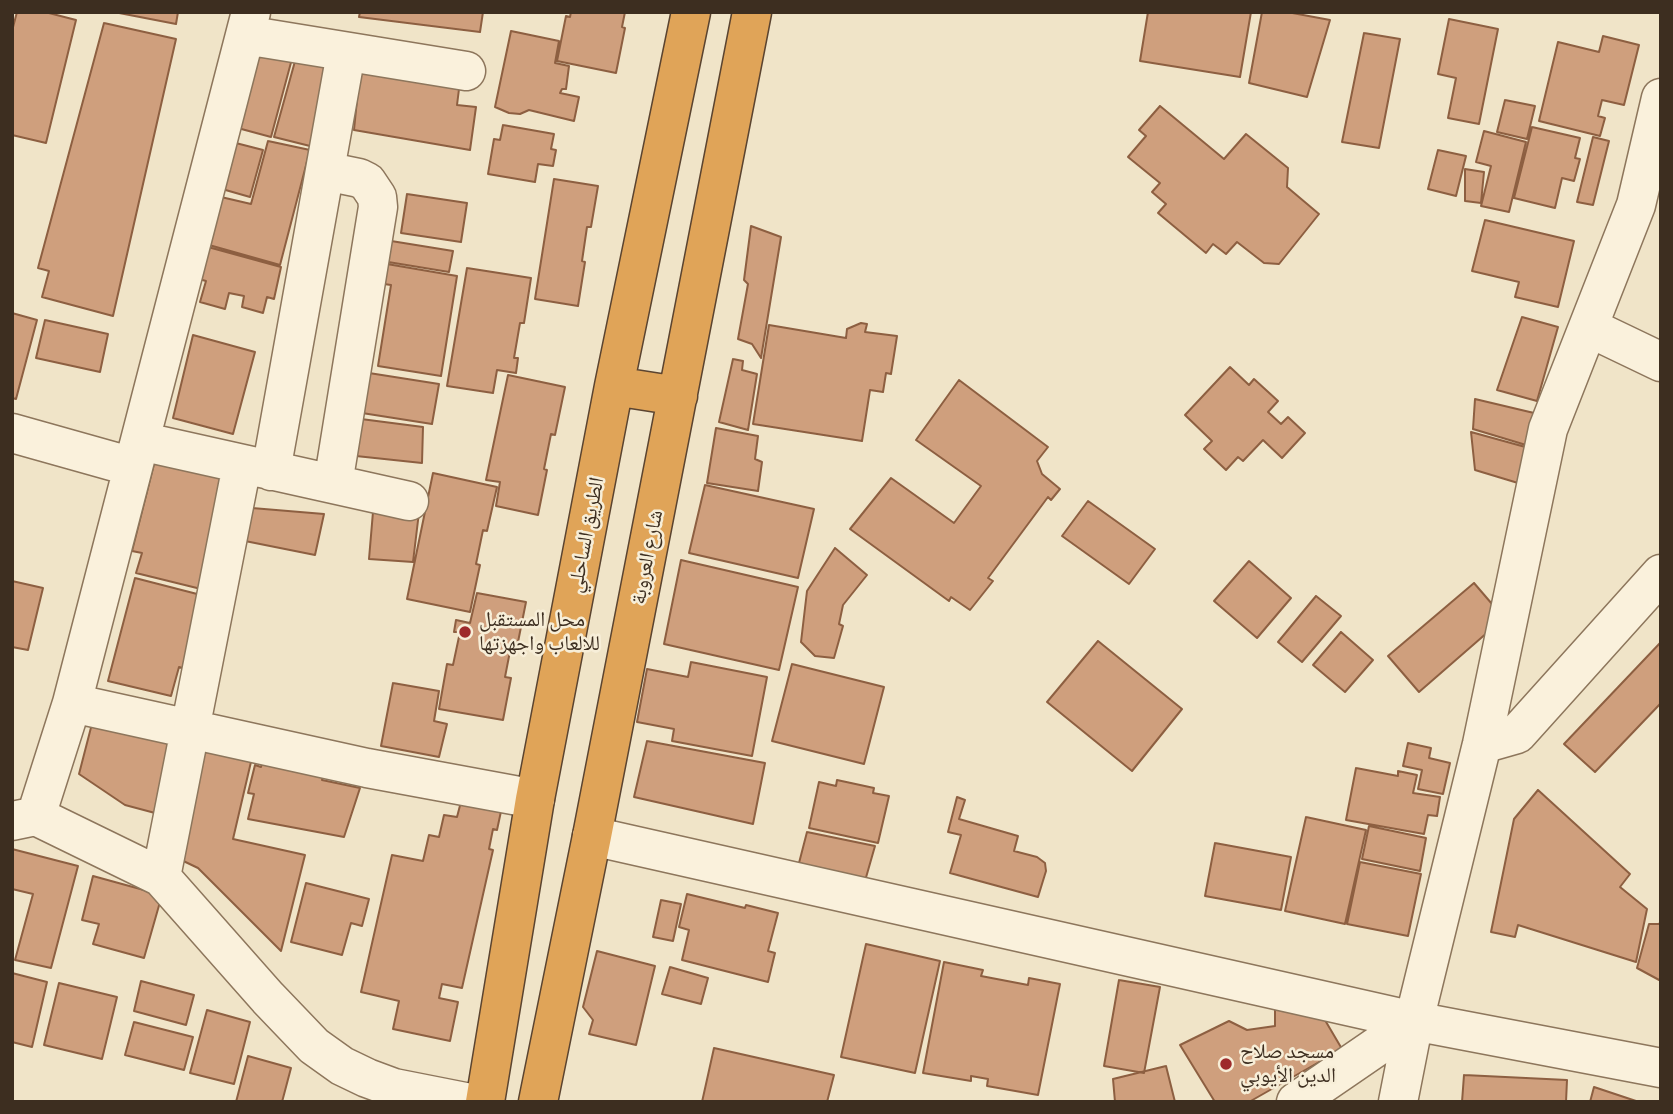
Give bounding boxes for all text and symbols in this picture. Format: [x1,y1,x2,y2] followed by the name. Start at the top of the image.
[562,475,610,595] street label: الطريق الساحلي
[626,508,668,606] street label: شارع العروبة
[479,607,600,657] place label: محل المستقبل للالعاب واجهزتها
[457,624,473,640] marker: محل المستقبل للالعاب واجهزتها
[1240,1039,1336,1089] place label: مسجد صلاح الدين الأيوبي
[1218,1056,1234,1072] marker: مسجد صلاح الدين الأيوبي

